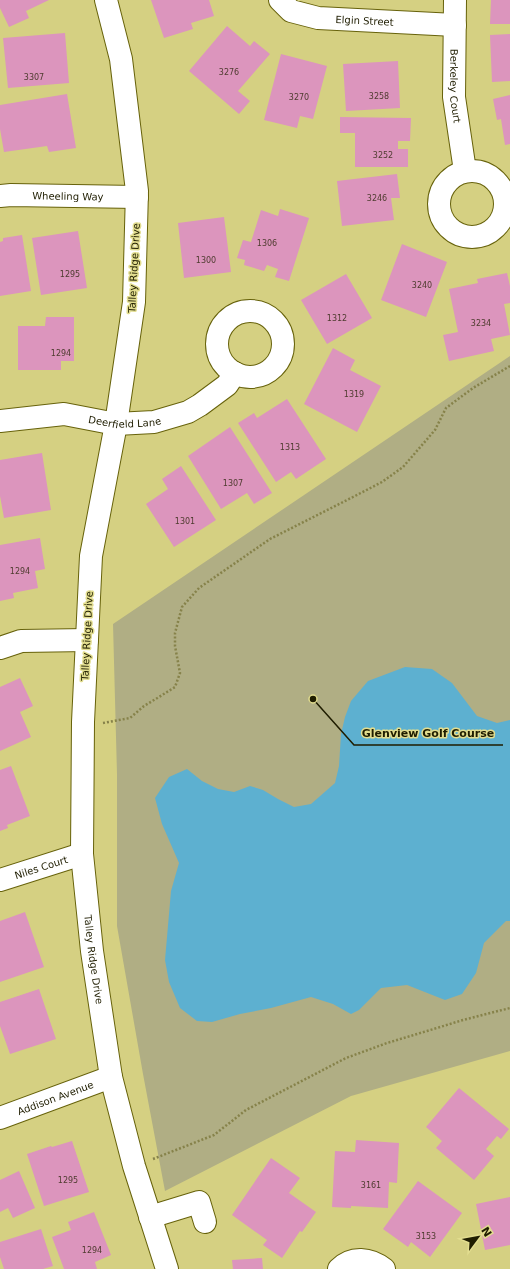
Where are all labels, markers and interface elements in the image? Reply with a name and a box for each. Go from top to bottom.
street label: Elgin Street [335,13,394,27]
street label: Berkeley Court [448,49,463,124]
house number: 3276 [219,68,239,77]
house number: 3307 [24,73,44,82]
house number: 3258 [369,92,389,101]
house number: 3270 [289,93,309,102]
house number: 3252 [373,151,393,160]
street label: Wheeling Way [32,190,104,202]
house number: 3246 [367,194,387,203]
street label: Talley Ridge Drive [126,223,142,314]
house number: 1306 [257,239,277,248]
house number: 1300 [196,256,216,265]
house number: 1295 [60,270,80,279]
house number: 3240 [412,281,432,290]
house number: 1312 [327,314,347,323]
house number: 3234 [471,319,491,328]
house number: 1294 [51,349,71,358]
house number: 1319 [344,390,364,399]
street label: Deerfield Lane [88,413,162,430]
house number: 1313 [280,443,300,452]
house number: 1307 [223,479,243,488]
house number: 1301 [175,517,195,526]
house number: 1294 [10,567,30,576]
street label: Talley Ridge Drive [79,591,95,682]
callout: Glenview Golf Course [354,722,503,745]
text: Glenview Golf Course [362,727,494,740]
street label: Niles Court [13,853,69,881]
street label: Talley Ridge Drive [83,913,105,1005]
street label: Addison Avenue [16,1078,95,1117]
house number: 1295 [58,1176,78,1185]
house number: 3161 [361,1181,381,1190]
north arrow [458,1217,498,1257]
text: N [478,1225,494,1239]
house number: 3153 [416,1232,436,1241]
house number: 1294 [82,1246,102,1255]

